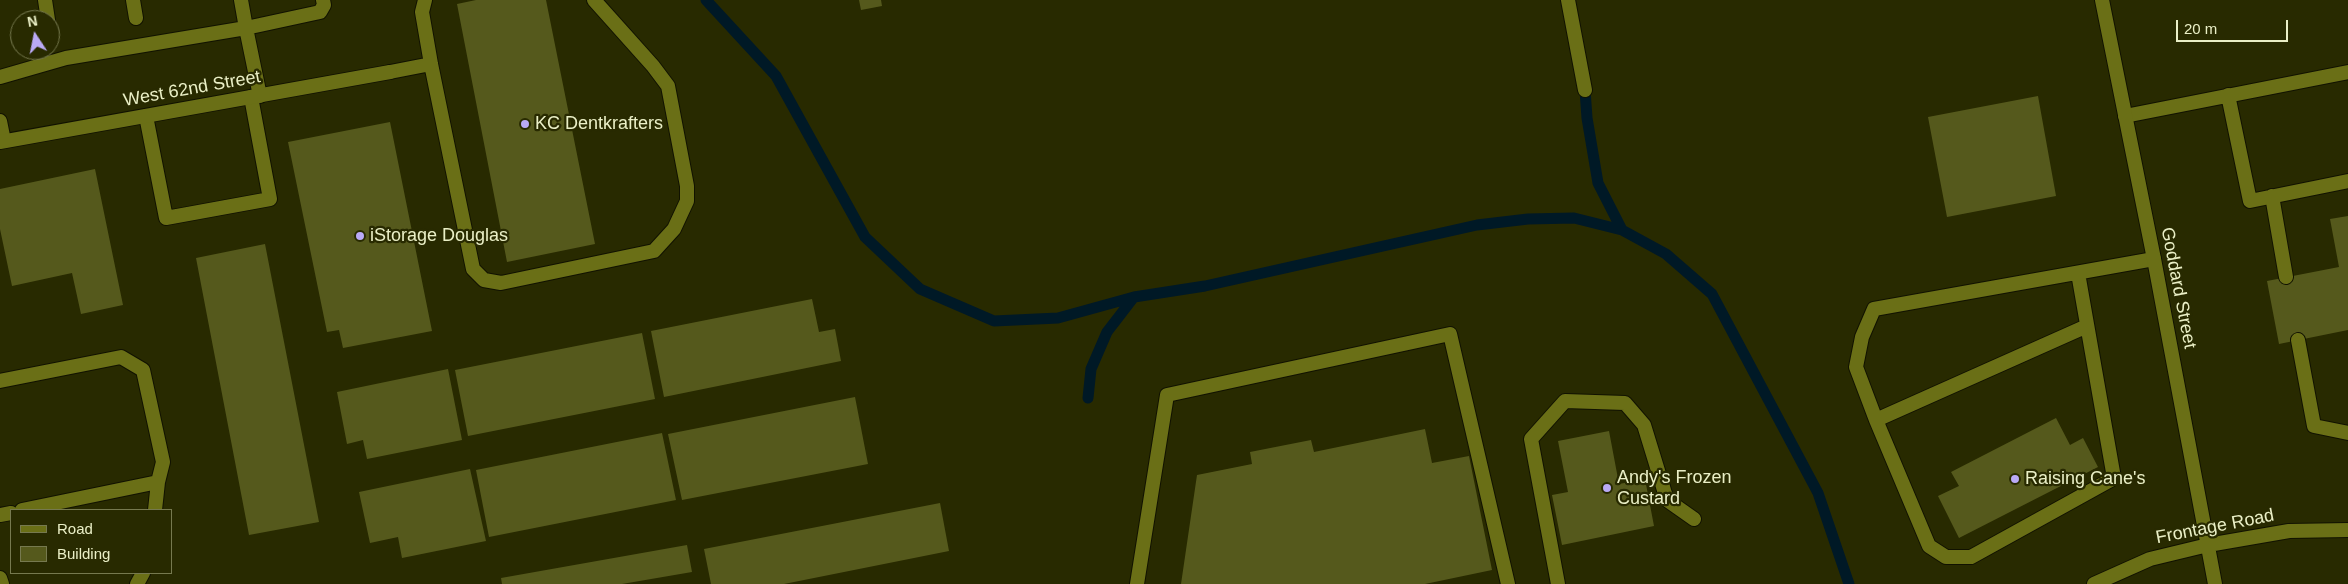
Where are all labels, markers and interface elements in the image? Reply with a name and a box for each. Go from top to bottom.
north arrow [10,10,60,60]
scale bar [2178,10,2290,42]
text: N [26,12,39,30]
text: 20 m [2184,20,2217,37]
street label: West 62nd Street [122,66,262,112]
place label: KC Dentkrafters [535,113,663,135]
marker: KC Dentkrafters [519,118,531,130]
place label: iStorage Douglas [370,225,508,247]
street label: Goddard Street [2156,226,2200,350]
marker: iStorage Douglas [354,230,366,242]
place label: Andy's Frozen Custard [1617,467,1731,509]
place label: Raising Cane's [2025,468,2145,490]
marker: Raising Cane's [2009,473,2021,485]
marker: Andy's Frozen Custard [1601,482,1613,494]
street label: Frontage Road [2154,505,2276,549]
legend [10,509,172,574]
text: Road [57,520,93,537]
text: Building [57,545,110,562]

